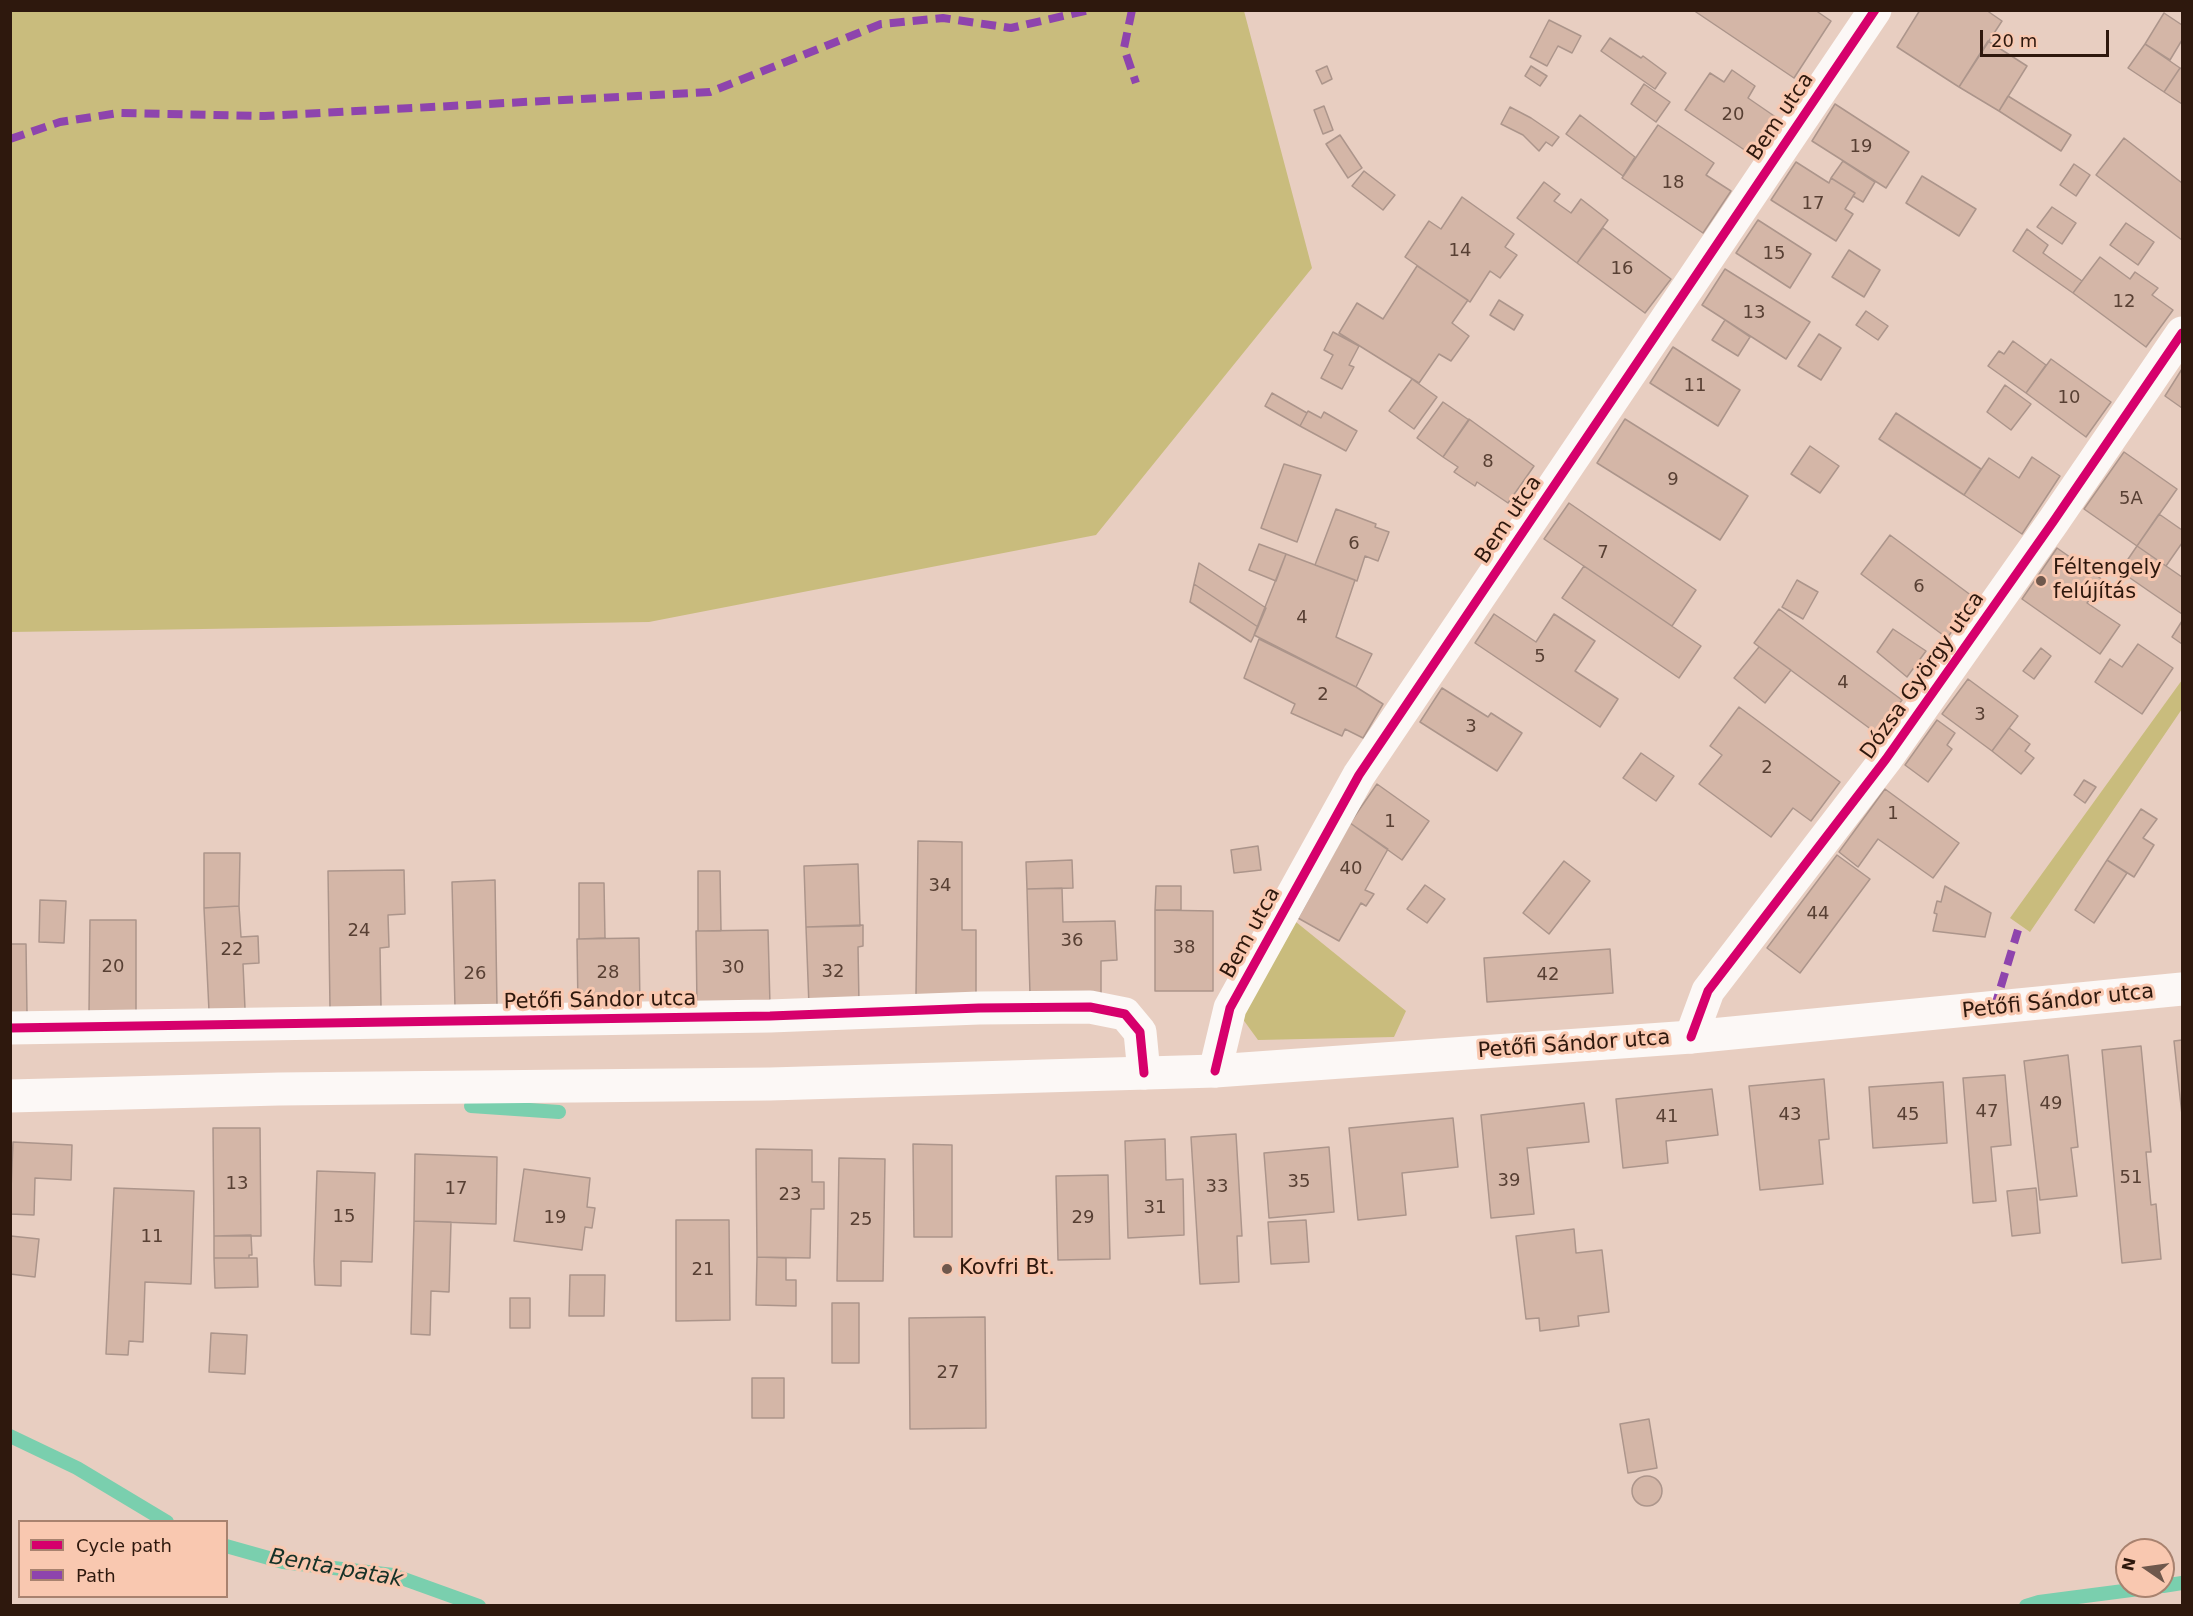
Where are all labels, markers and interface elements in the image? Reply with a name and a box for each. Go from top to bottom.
scale bar [1983,18,2112,56]
text: 20 m [1991,30,2037,51]
street label: Bem utca [1742,68,1820,166]
house number: 20 [1722,104,1744,126]
house number: 19 [1850,136,1872,158]
house number: 18 [1662,172,1684,194]
house number: 17 [1802,193,1824,215]
house number: 14 [1449,240,1471,262]
house number: 15 [1763,243,1785,265]
house number: 16 [1611,258,1633,280]
house number: 12 [2113,291,2135,313]
house number: 13 [1743,302,1765,324]
house number: 11 [1684,375,1706,397]
house number: 10 [2058,387,2080,409]
house number: 8 [1482,451,1494,473]
house number: 9 [1667,469,1679,491]
street label: Bem utca [1470,471,1548,569]
house number: 5A [2119,488,2143,510]
house number: 6 [1348,533,1360,555]
house number: 7 [1597,542,1609,564]
place label: Féltengely felújítás [2053,556,2162,606]
marker: Féltengely felújítás [2034,574,2048,588]
house number: 6 [1913,576,1925,598]
street label: Dózsa György utca [1856,587,1990,765]
house number: 4 [1296,607,1308,629]
house number: 5 [1534,646,1546,668]
house number: 4 [1837,672,1849,694]
house number: 2 [1317,684,1329,706]
house number: 3 [1974,704,1986,726]
house number: 3 [1465,716,1477,738]
house number: 2 [1761,757,1773,779]
house number: 1 [1887,803,1899,825]
house number: 1 [1384,811,1396,833]
house number: 40 [1340,858,1362,880]
house number: 34 [929,875,951,897]
street label: Bem utca [1216,883,1286,983]
house number: 44 [1807,903,1829,925]
house number: 24 [348,920,370,942]
house number: 36 [1061,930,1083,952]
house number: 38 [1173,937,1195,959]
house number: 22 [221,939,243,961]
house number: 20 [102,956,124,978]
house number: 30 [722,957,744,979]
house number: 32 [822,961,844,983]
house number: 28 [597,962,619,984]
house number: 26 [464,963,486,985]
house number: 42 [1537,964,1559,986]
street label: Petőfi Sándor utca [1961,979,2155,1025]
street label: Petőfi Sándor utca [503,987,697,1015]
street label: Petőfi Sándor utca [1477,1026,1671,1064]
house number: 49 [2040,1093,2062,1115]
house number: 47 [1976,1101,1998,1123]
house number: 43 [1779,1104,1801,1126]
house number: 45 [1897,1104,1919,1126]
house number: 41 [1656,1106,1678,1128]
house number: 51 [2120,1167,2142,1189]
house number: 39 [1498,1170,1520,1192]
house number: 35 [1288,1171,1310,1193]
house number: 13 [226,1173,248,1195]
house number: 33 [1206,1176,1228,1198]
house number: 17 [445,1178,467,1200]
house number: 23 [779,1184,801,1206]
house number: 31 [1144,1197,1166,1219]
house number: 15 [333,1206,355,1228]
house number: 19 [544,1207,566,1229]
house number: 29 [1072,1207,1094,1229]
house number: 25 [850,1209,872,1231]
house number: 11 [141,1226,163,1248]
place label: Kovfri Bt. [959,1256,1055,1282]
house number: 21 [692,1259,714,1281]
marker: Kovfri Bt. [940,1262,954,1276]
house number: 27 [937,1362,959,1384]
legend [18,1520,228,1598]
text: Cycle path [76,1535,172,1556]
north arrow [2115,1538,2175,1598]
water label: Benta-patak [267,1544,405,1594]
text: N [2118,1556,2140,1573]
text: Path [76,1565,116,1586]

